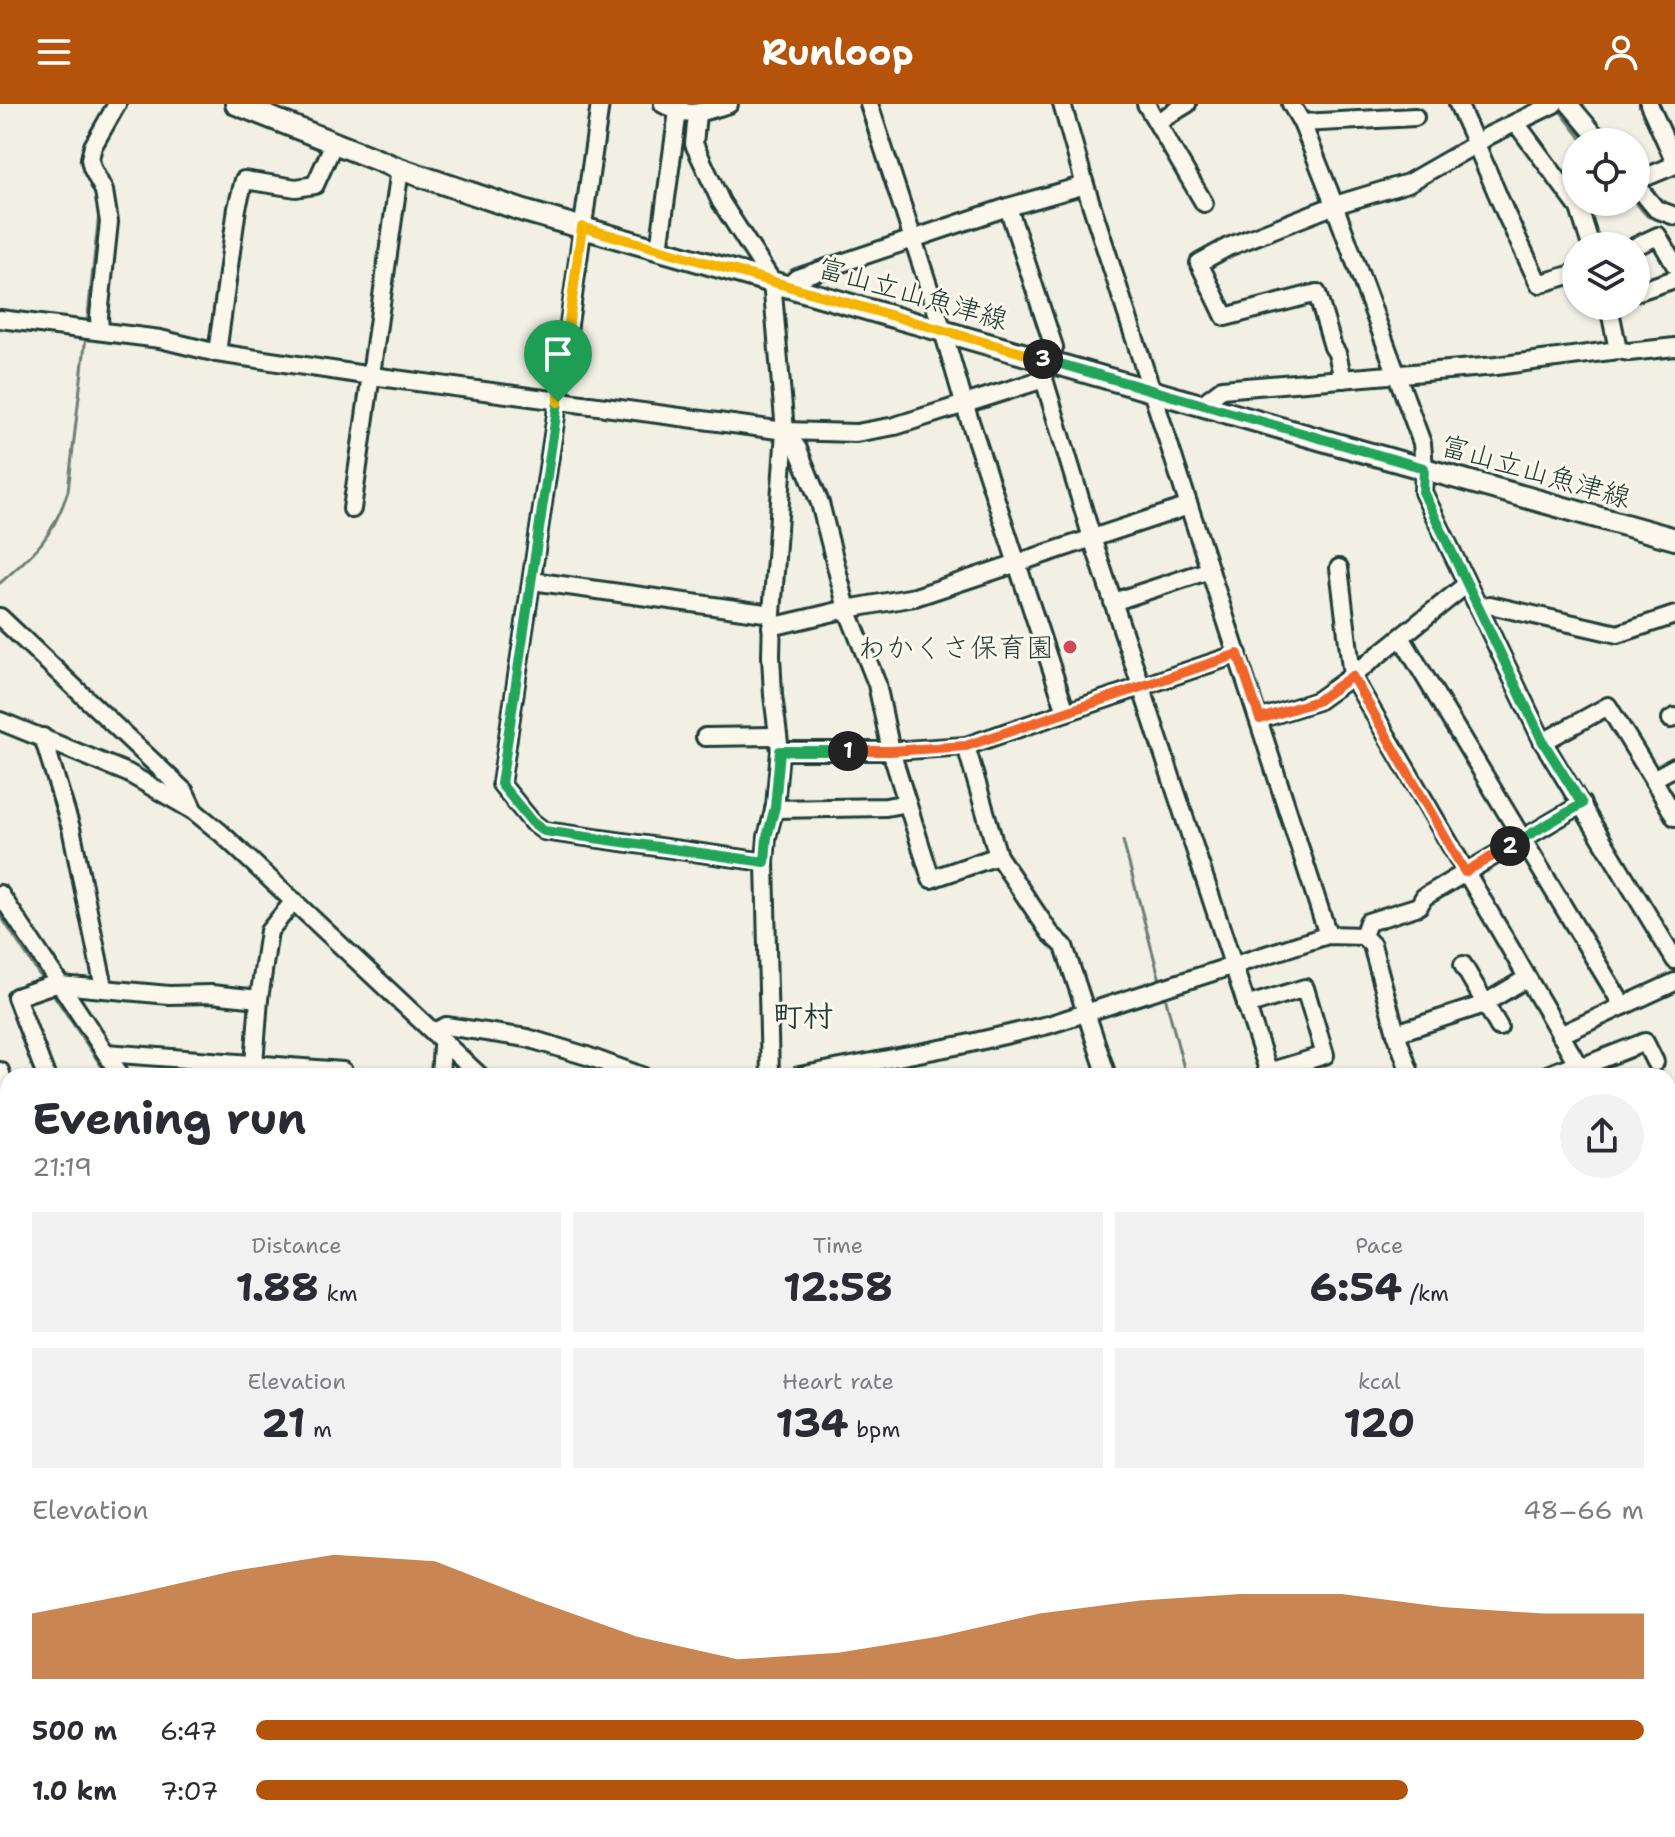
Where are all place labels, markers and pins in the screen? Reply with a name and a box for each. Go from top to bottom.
pin [524,320,592,402]
pin: 3 [1023,339,1063,379]
place label: わかくさ保育園 [858,628,1054,666]
marker: わかくさ保育園 [1061,638,1079,656]
pin: 1 [828,731,868,771]
pin: 2 [1490,826,1530,866]

